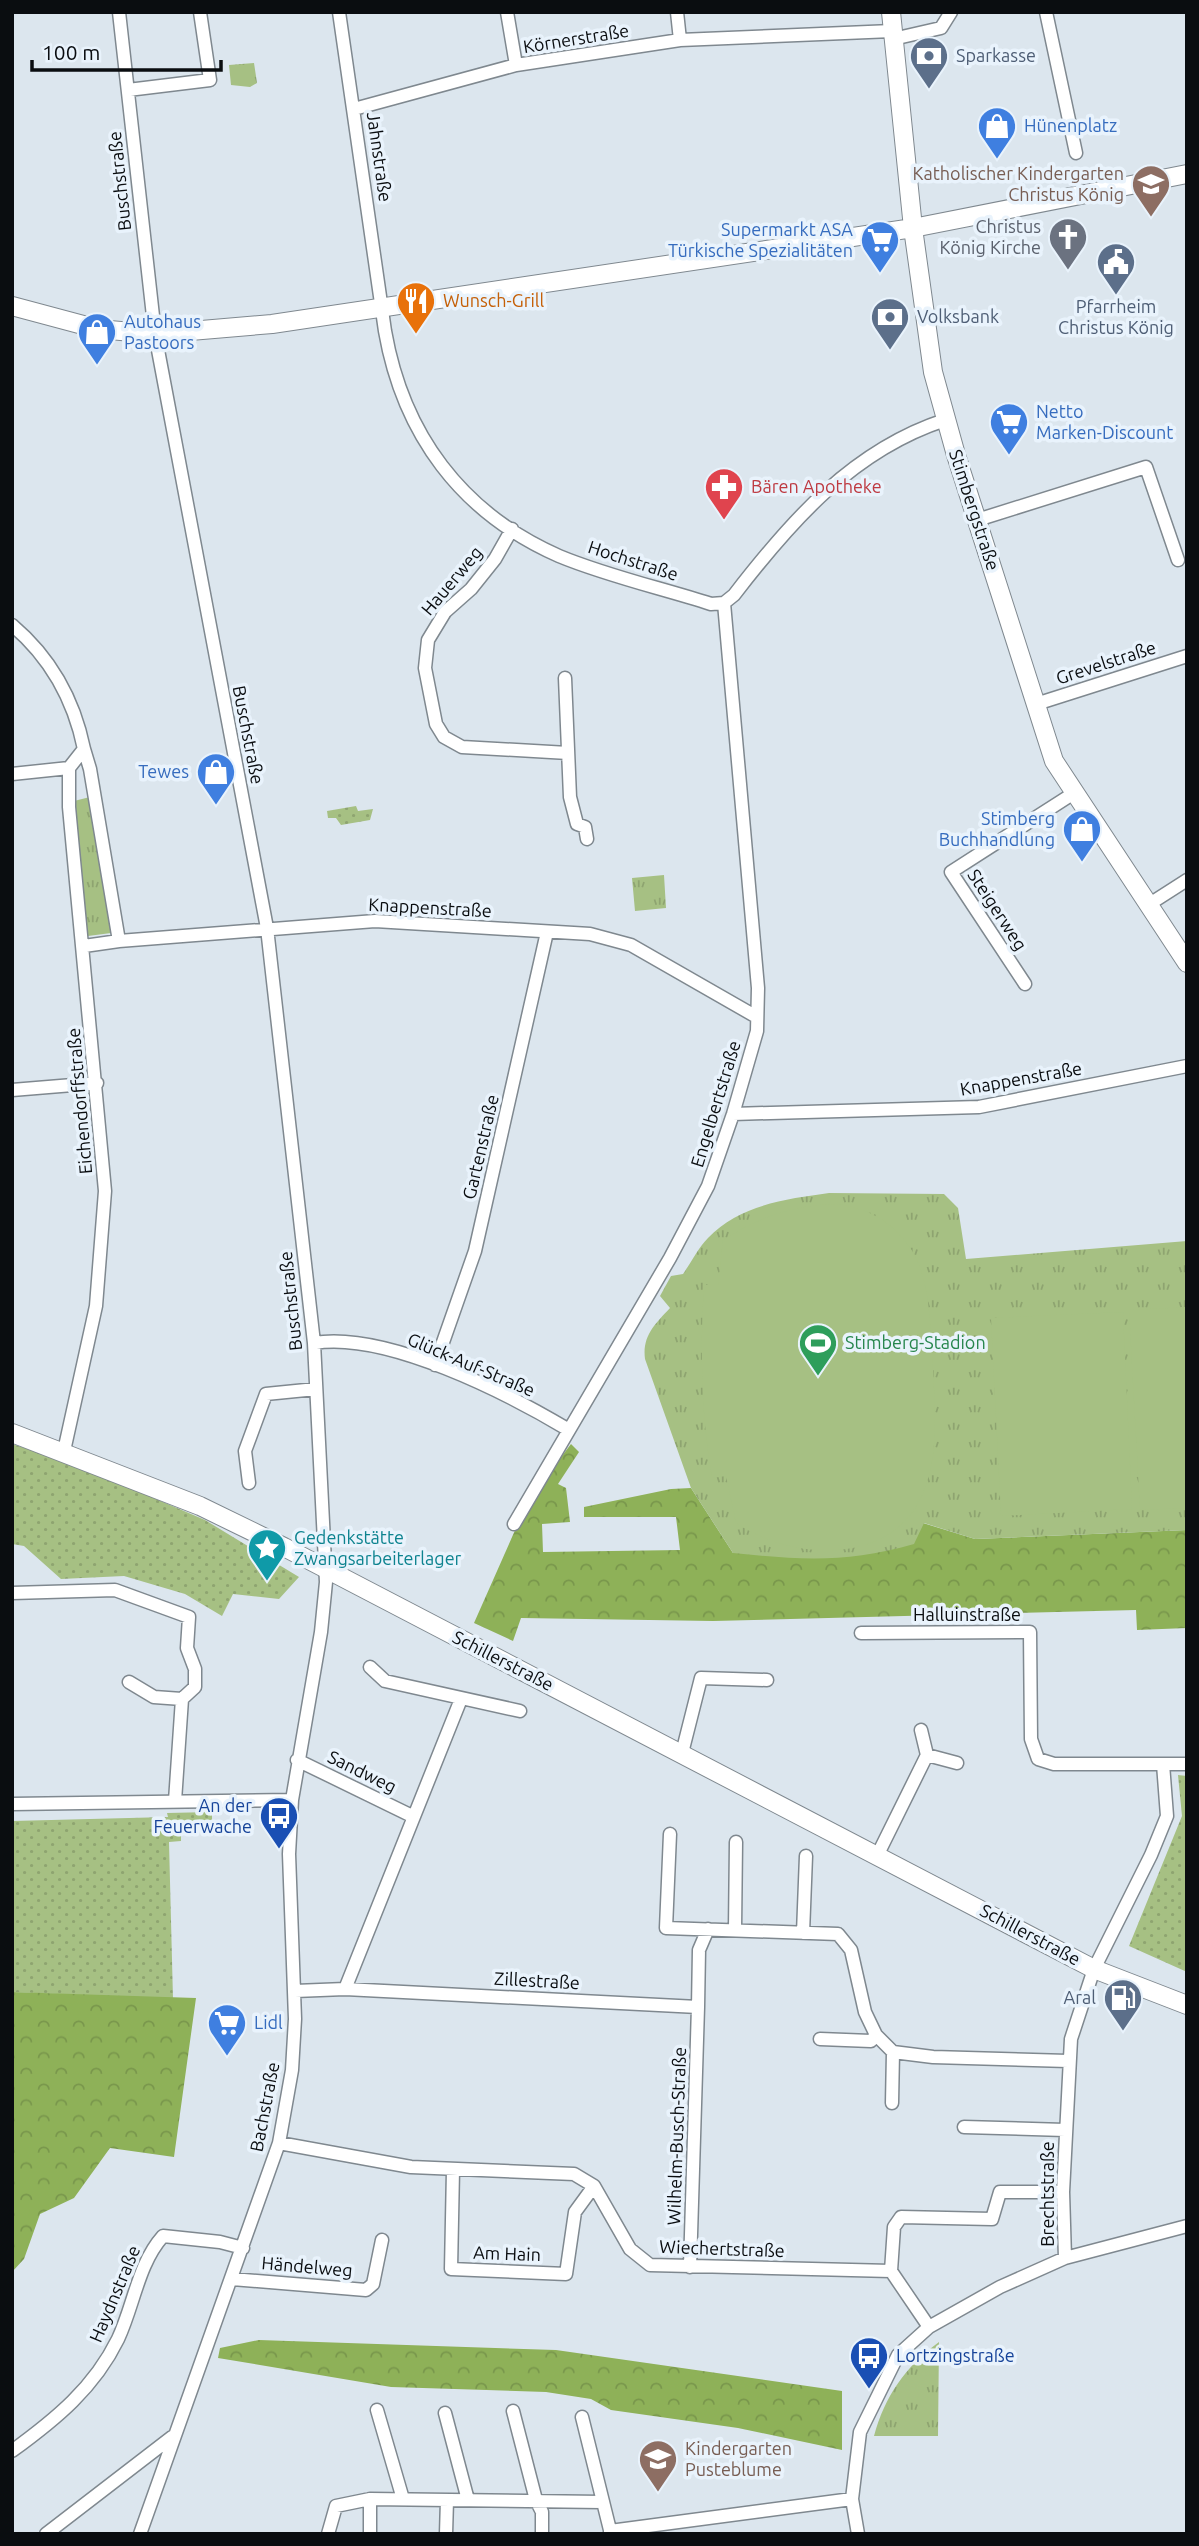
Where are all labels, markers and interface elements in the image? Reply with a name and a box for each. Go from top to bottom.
street label: Körnerstraße [522,20,630,56]
scale bar [32,28,220,72]
bank icon: Sparkasse [908,35,950,90]
text: 100 m [42,40,100,64]
place label: Sparkasse [956,45,1036,65]
shop icon: Hünenplatz [976,105,1018,160]
street label: Jahnstraße [364,111,396,203]
place label: Hünenplatz [1024,115,1117,135]
street label: Buschstraße [104,130,134,232]
place label: Katholischer Kindergarten Christus König [913,163,1124,204]
school or university icon: Katholischer Kindergarten Christus König [1130,163,1172,218]
place label: Christus König Kirche [940,216,1041,257]
church icon: Christus König Kirche [1047,216,1089,271]
place label: Supermarkt ASA Türkische Spezialitäten [668,219,853,260]
supermarket icon: Supermarkt ASA Türkische Spezialitäten [859,219,901,274]
public building icon: Pfarrheim Christus König [1095,241,1137,296]
restaurant icon: Wunsch-Grill [395,280,437,335]
place label: Wunsch-Grill [443,290,545,310]
bank icon: Volksbank [869,296,911,351]
place label: Pfarrheim Christus König [1058,296,1174,337]
place label: Volksbank [917,306,999,326]
shop icon: Autohaus Pastoors [76,311,118,366]
place label: Autohaus Pastoors [124,311,201,352]
supermarket icon: Netto Marken-Discount [988,401,1030,456]
place label: Netto Marken-Discount [1036,401,1173,442]
street label: Stimbergstraße [946,447,1004,573]
pharmacy icon: Bären Apotheke [703,466,745,521]
place label: Bären Apotheke [751,476,882,496]
street label: Hochstraße [586,536,681,584]
street label: Hauerweg [417,542,486,619]
street label: Grevelstraße [1053,636,1158,688]
street label: Buschstraße [230,684,268,786]
shop icon: Tewes [195,751,237,806]
place label: Tewes [138,761,189,781]
place label: Stimberg Buchhandlung [939,808,1055,849]
shop icon: Stimberg Buchhandlung [1061,808,1103,863]
street label: Steigerweg [964,865,1031,954]
street label: Knappenstraße [368,894,492,920]
street label: Eichendorffstraße [63,1027,95,1175]
street label: Engelbertstraße [686,1038,744,1170]
street label: Knappenstraße [958,1057,1083,1099]
street label: Gartenstraße [458,1092,502,1201]
street label: Buschstraße [275,1250,305,1352]
sports icon: Stimberg-Stadion [797,1322,839,1377]
street label: Glück-Auf-Straße [405,1328,538,1400]
place label: Stimberg-Stadion [845,1332,986,1352]
place icon: Gedenkstätte Zwangsarbeiterlager [246,1527,288,1582]
place label: Gedenkstätte Zwangsarbeiterlager [294,1527,462,1568]
street label: Halluinstraße [913,1604,1021,1624]
street label: Schillerstraße [450,1626,557,1694]
street label: Sandweg [325,1746,400,1796]
place label: An der Feuerwache [153,1795,252,1836]
bus stop icon: An der Feuerwache [258,1795,300,1850]
street label: Schillerstraße [977,1899,1084,1969]
street label: Zillestraße [494,1968,580,1992]
fuel station icon: Aral [1102,1977,1144,2032]
place label: Aral [1064,1987,1096,2007]
supermarket icon: Lidl [206,2002,248,2057]
place label: Lidl [254,2012,283,2032]
street label: Wilhelm-Busch-Straße [663,2046,689,2226]
street label: Bachstraße [246,2060,283,2153]
street label: Brechtstraße [1037,2141,1057,2247]
street label: Wiechertstraße [659,2236,785,2260]
street label: Haydnstraße [85,2242,143,2345]
street label: Am Hain [473,2242,541,2264]
street label: Händelweg [261,2252,354,2280]
bus stop icon: Lortzingstraße [848,2335,890,2390]
place label: Lortzingstraße [896,2345,1015,2365]
school or university icon: Kindergarten Pusteblume [637,2438,679,2493]
place label: Kindergarten Pusteblume [685,2438,792,2479]

